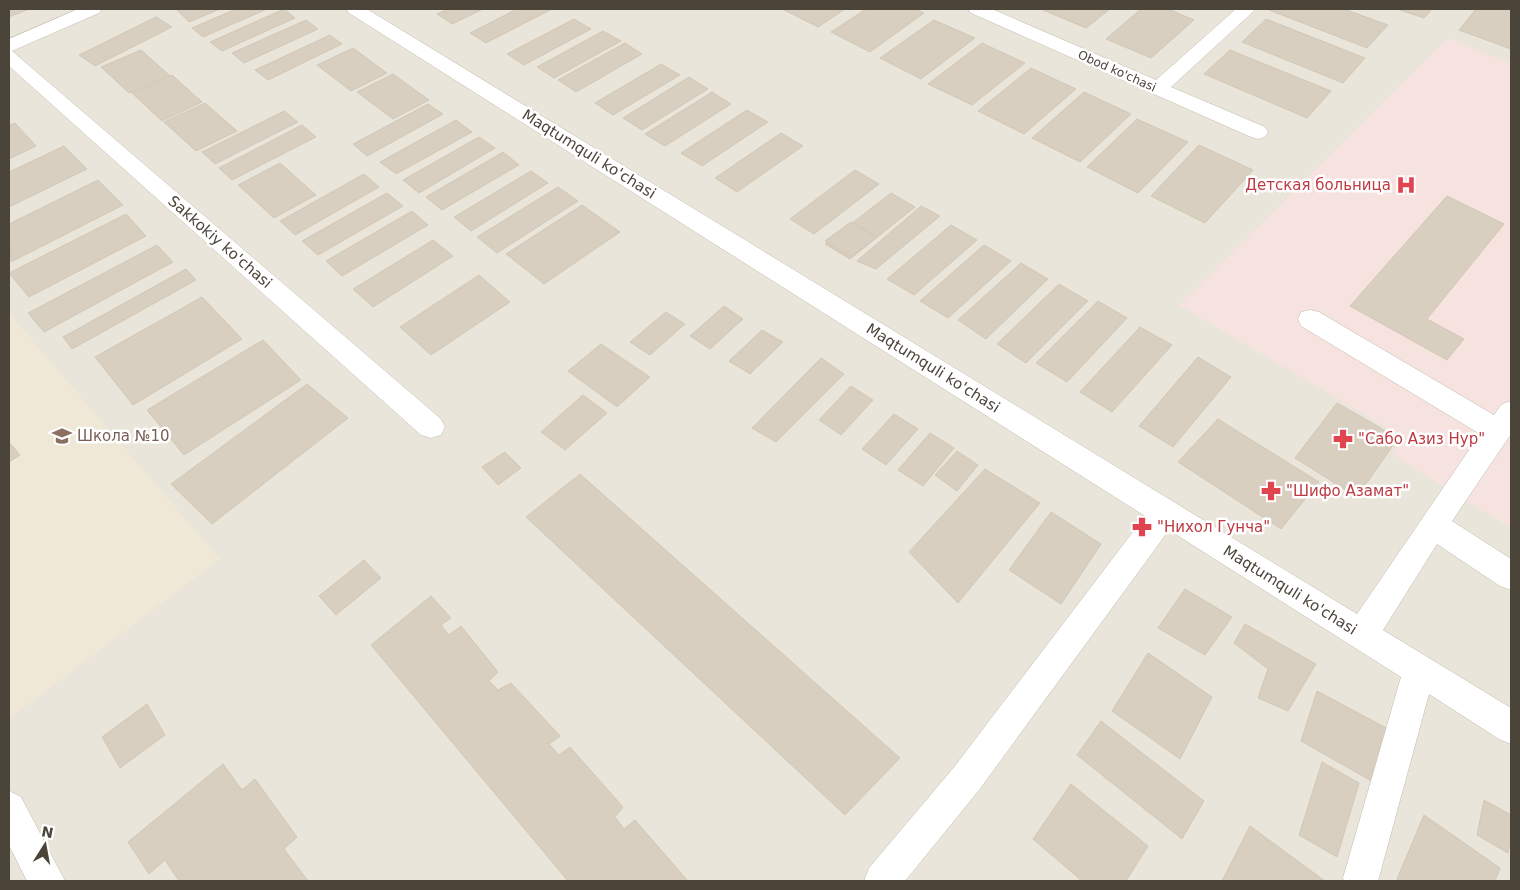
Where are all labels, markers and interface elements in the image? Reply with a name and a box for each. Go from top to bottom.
street label: Obod ko'chasi [1076,47,1158,95]
street label: Maqtumquli ko'chasi [519,106,659,202]
hospital icon: Детская больница [1395,174,1417,196]
place label: Детская больница [1245,176,1391,194]
street label: Sakkokiy ko'chasi [164,192,276,292]
street label: Maqtumquli ko'chasi [863,320,1003,416]
school or university icon: Школа №10 [51,425,73,447]
place label: Школа №10 [77,427,170,445]
pharmacy icon: "Сабо Азиз Нур" [1332,428,1354,450]
place label: "Сабо Азиз Нур" [1358,430,1485,448]
pharmacy icon: "Шифо Азамат" [1260,480,1282,502]
place label: "Шифо Азамат" [1286,482,1409,500]
pharmacy icon: "Нихол Гунча" [1131,516,1153,538]
place label: "Нихол Гунча" [1157,518,1270,536]
street label: Maqtumquli ko'chasi [1220,542,1360,638]
north arrow [20,820,70,870]
text: N [40,823,55,841]

